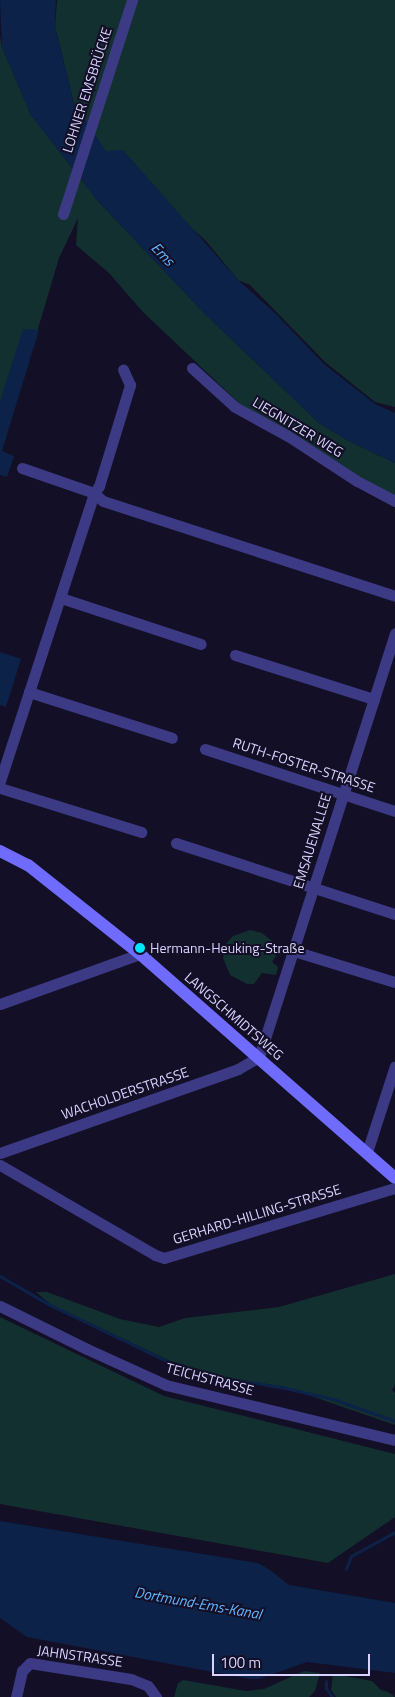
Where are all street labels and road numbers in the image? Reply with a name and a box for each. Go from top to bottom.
street label: LOHNER EMSBRÜCKE [59,25,115,155]
street label: LIEGNITZER WEG [250,393,346,461]
street label: RUTH-FOSTER-STRASSE [231,734,377,796]
street label: EMSAUENALLEE [290,791,334,891]
street label: LANGSCHMIDTSWEG [181,969,287,1063]
street label: WACHOLDERSTRASSE [59,1063,191,1123]
street label: GERHARD-HILLING-STRASSE [171,1180,343,1248]
street label: TEICHSTRASSE [164,1359,256,1399]
street label: JAHNSTRASSE [36,1642,124,1670]

